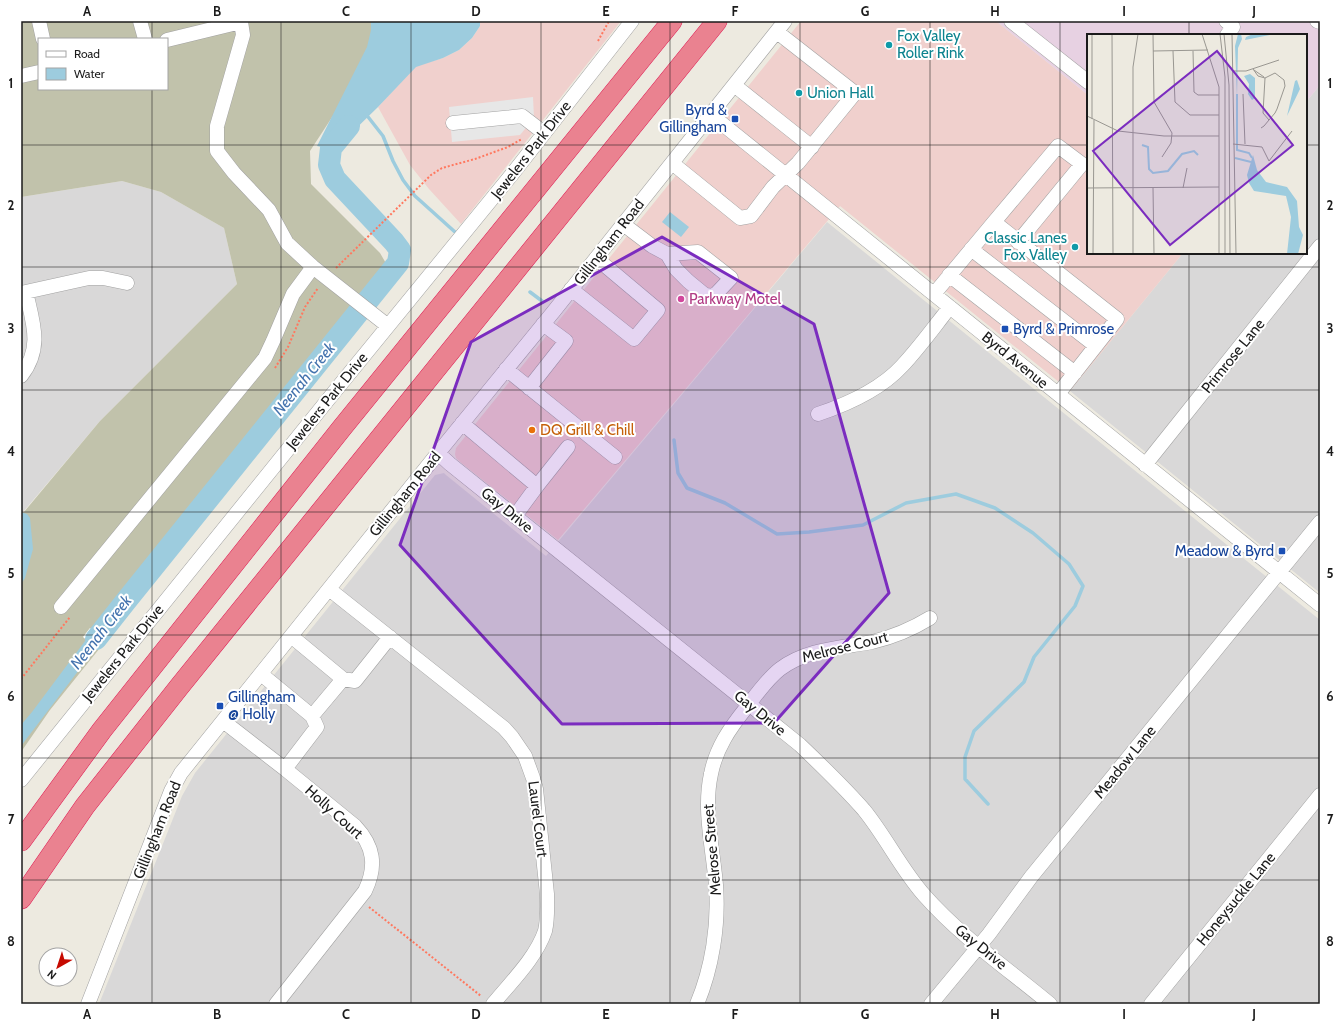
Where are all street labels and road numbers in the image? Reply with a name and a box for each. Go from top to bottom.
street label: Jewelers Park Drive [487,97,575,203]
street label: Gillingham Road [570,196,648,288]
street label: Primrose Lane [1198,315,1269,397]
street label: Byrd Avenue [978,328,1052,392]
street label: Jewelers Park Drive [282,349,372,454]
street label: Gillingham Road [365,448,445,540]
street label: Gay Drive [477,484,537,537]
street label: Jewelers Park Drive [78,601,168,706]
street label: Melrose Court [800,628,890,666]
street label: Gay Drive [730,687,790,740]
street label: Meadow Lane [1090,722,1160,802]
street label: Gillingham Road [129,779,185,881]
street label: Laurel Court [524,780,552,858]
street label: Holly Court [301,781,367,843]
street label: Melrose Street [699,803,725,897]
street label: Honeysuckle Lane [1193,848,1279,949]
street label: Gay Drive [951,921,1011,974]

